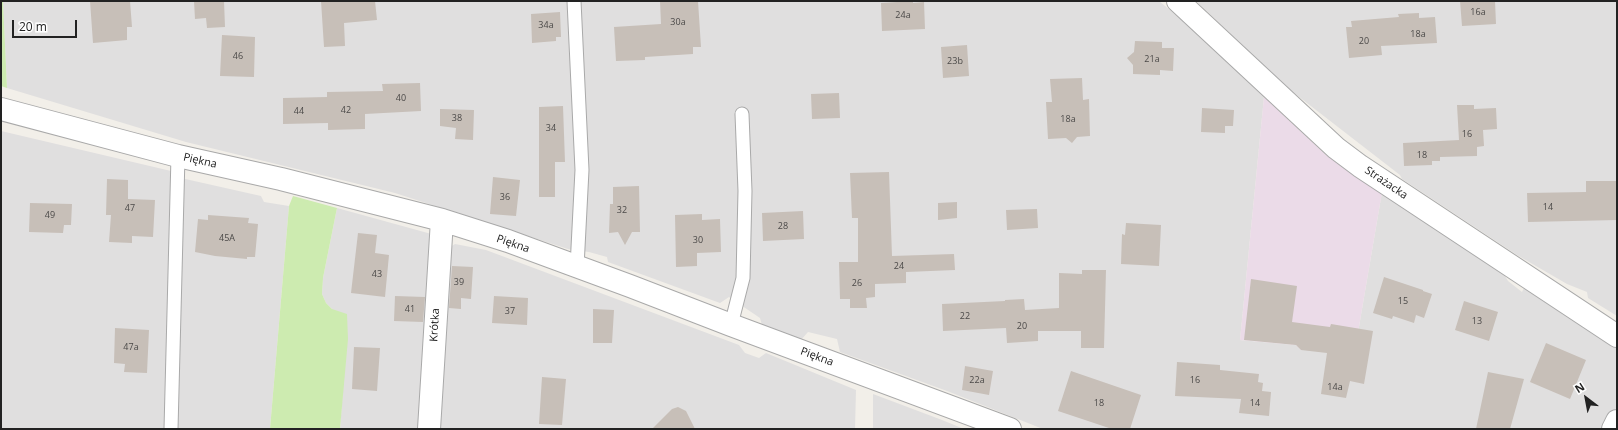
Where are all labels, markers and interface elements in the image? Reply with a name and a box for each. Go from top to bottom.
house number: 16a [1470,7,1486,17]
house number: 24a [895,10,911,20]
scale bar [14,12,79,38]
house number: 30a [670,17,686,27]
text: 20 m [19,18,47,35]
house number: 34a [538,20,554,30]
house number: 18a [1410,29,1426,39]
house number: 20 [1359,36,1369,46]
house number: 46 [233,51,243,61]
house number: 21a [1144,54,1160,64]
house number: 23b [947,56,963,66]
house number: 40 [396,93,406,103]
house number: 42 [341,105,351,115]
house number: 44 [294,106,304,116]
house number: 38 [452,113,462,123]
house number: 18a [1060,114,1076,124]
house number: 34 [546,123,556,133]
house number: 16 [1462,129,1472,139]
house number: 18 [1417,150,1427,160]
street label: Piękna [182,151,218,171]
street label: Strażacka [1362,164,1410,202]
house number: 36 [500,192,510,202]
house number: 14 [1543,202,1553,212]
house number: 47 [125,203,135,213]
house number: 32 [617,205,627,215]
house number: 49 [45,210,55,220]
house number: 28 [778,221,788,231]
street label: Piękna [495,232,531,256]
house number: 45A [219,233,235,243]
house number: 30 [693,235,703,245]
house number: 24 [894,261,904,271]
house number: 43 [372,269,382,279]
house number: 39 [454,277,464,287]
house number: 26 [852,278,862,288]
house number: 15 [1398,296,1408,306]
house number: 41 [405,304,415,314]
house number: 37 [505,306,515,316]
street label: Krótka [428,308,442,342]
house number: 22 [960,311,970,321]
house number: 13 [1472,316,1482,326]
house number: 20 [1017,321,1027,331]
house number: 47a [123,342,139,352]
street label: Piękna [799,345,835,369]
house number: 22a [969,375,985,385]
house number: 16 [1190,375,1200,385]
north arrow [1566,378,1606,418]
text: N [1572,379,1587,396]
house number: 14a [1327,382,1343,392]
house number: 18 [1094,398,1104,408]
house number: 14 [1250,398,1260,408]

